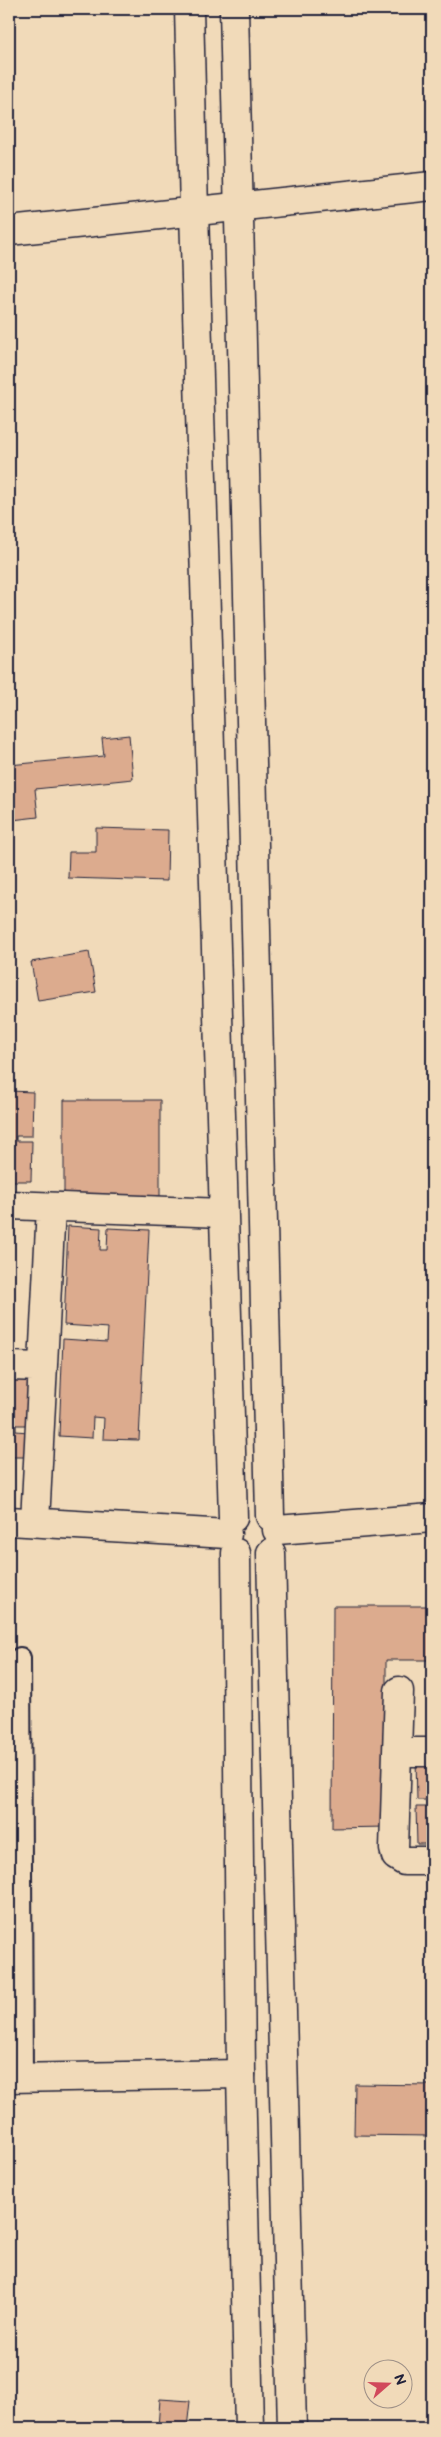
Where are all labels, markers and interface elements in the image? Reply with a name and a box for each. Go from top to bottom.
north arrow [364,2360,414,2410]
text: N [390,2372,410,2388]

